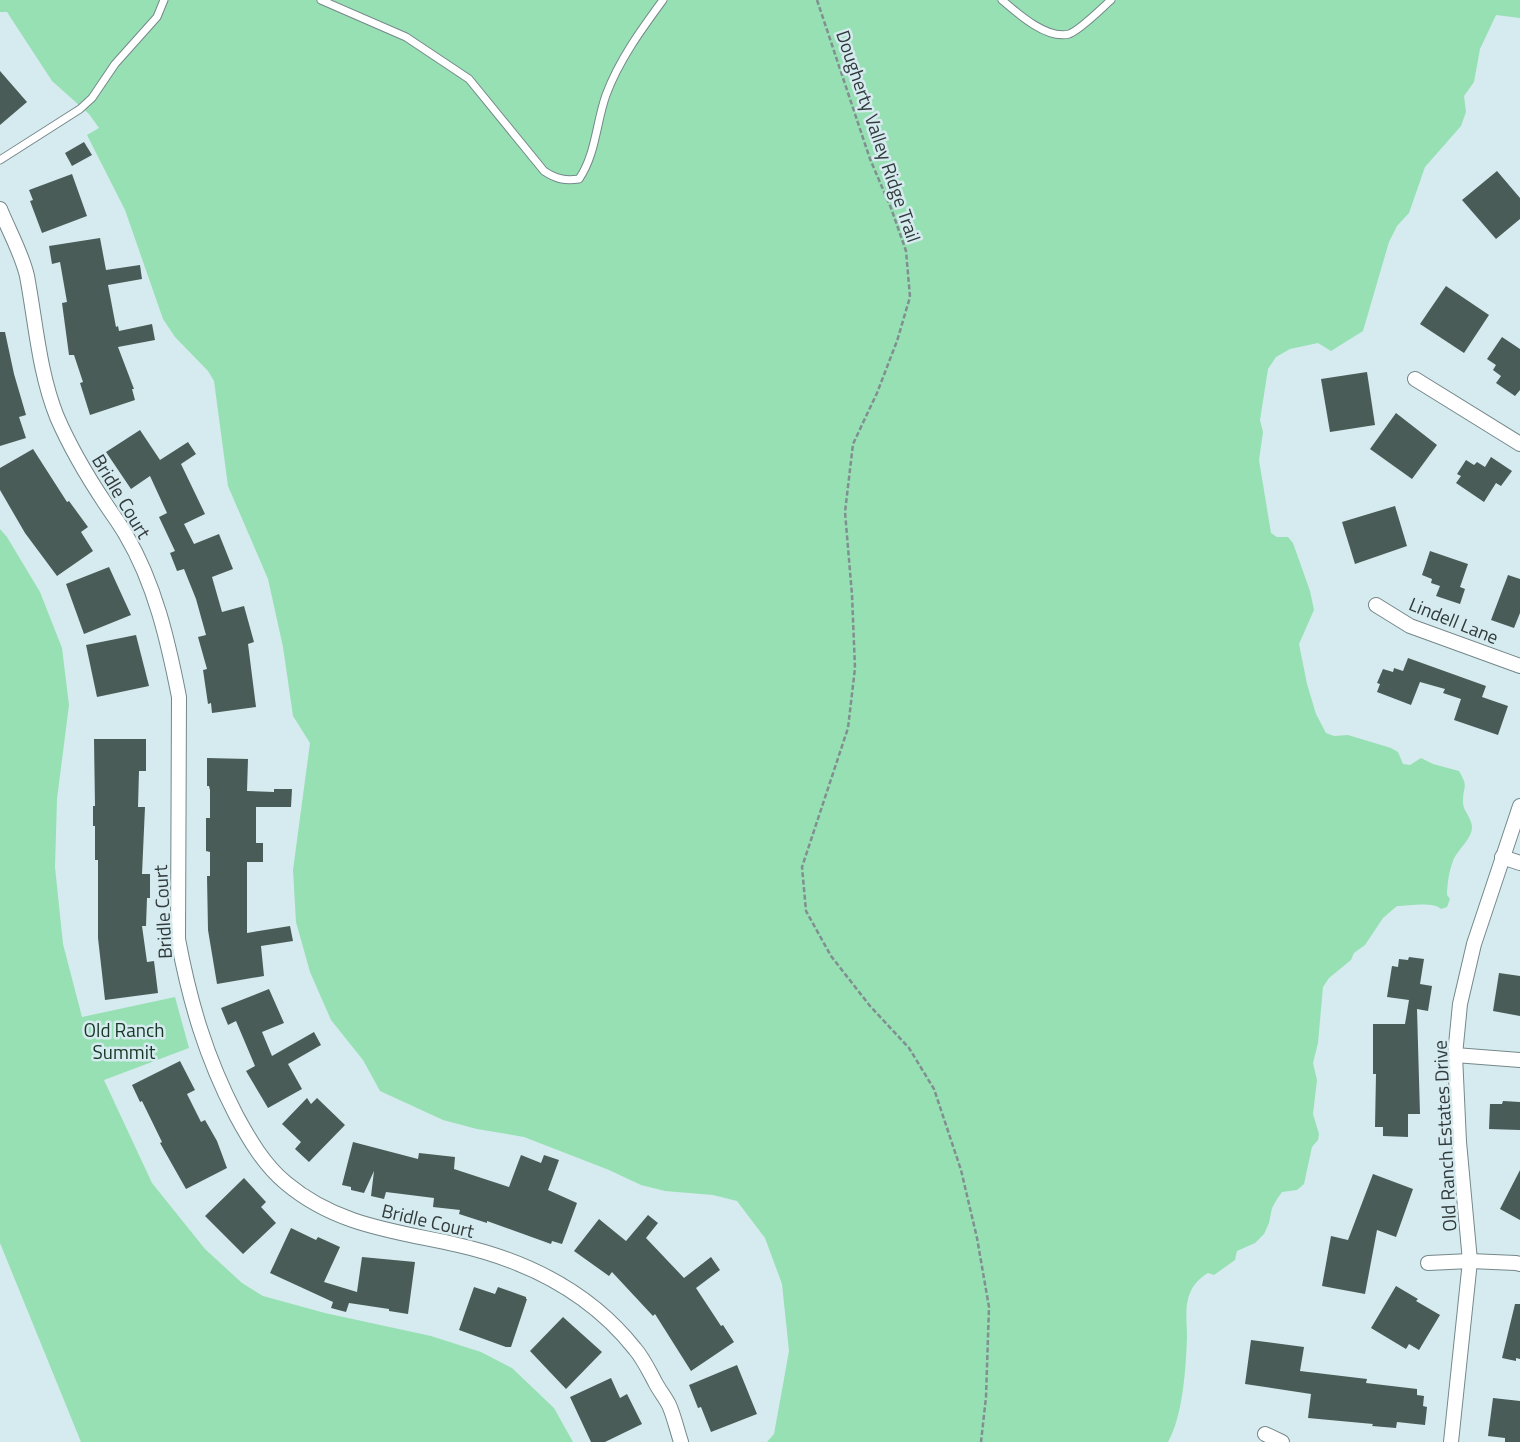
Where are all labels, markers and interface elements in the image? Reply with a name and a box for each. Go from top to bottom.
street label: Dougherty Valley Ridge Trail [829,26,929,246]
street label: Bridle Court [85,448,159,544]
street label: Lindell Lane [1405,589,1503,651]
street label: Bridle Court [145,864,179,960]
park label: Old Ranch Summit [83,1015,165,1066]
street label: Old Ranch Estates Drive [1425,1040,1463,1232]
street label: Bridle Court [379,1195,477,1245]

